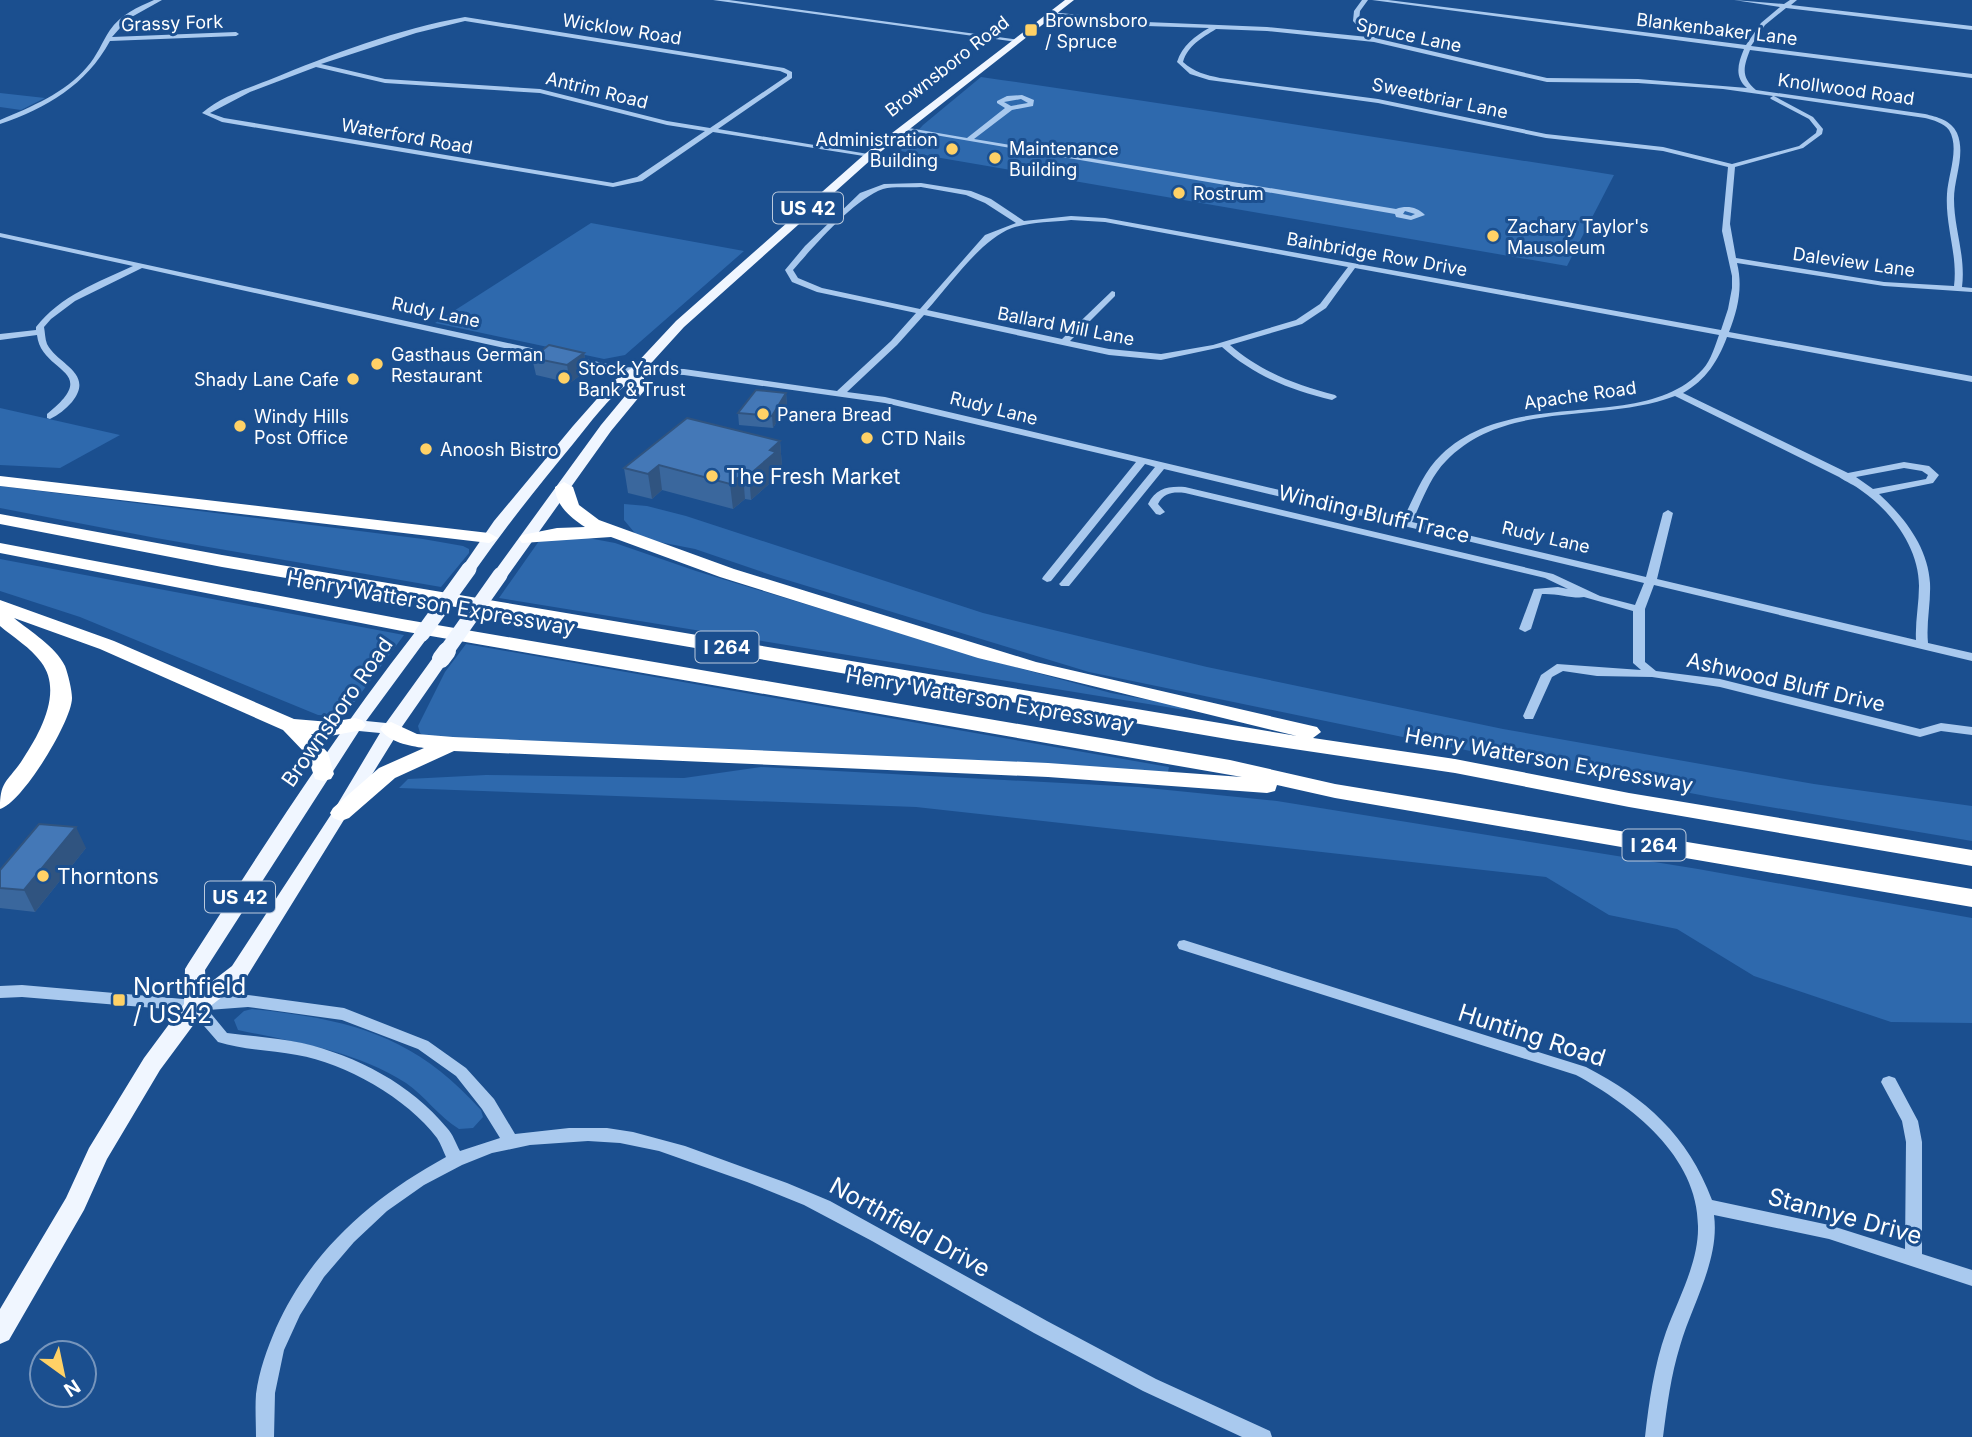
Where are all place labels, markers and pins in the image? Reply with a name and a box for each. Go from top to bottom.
place label: Brownsboro / Spruce [1045,10,1148,52]
marker: Brownsboro / Spruce [1023,22,1039,38]
place label: Administration Building [815,129,938,171]
place label: Maintenance Building [1009,138,1119,180]
marker: Administration Building [944,141,960,157]
marker: Maintenance Building [987,150,1003,166]
place label: Rostrum [1193,183,1264,204]
marker: Rostrum [1171,185,1187,201]
place label: Zachary Taylor's Mausoleum [1507,216,1649,258]
marker: Zachary Taylor's Mausoleum [1485,228,1501,244]
place label: Gasthaus German Restaurant [391,344,543,386]
marker: Gasthaus German Restaurant [369,356,385,372]
place label: Stock Yards Bank & Trust [578,358,686,400]
place label: Shady Lane Cafe [194,369,339,390]
marker: Stock Yards Bank & Trust [556,370,572,386]
marker: Shady Lane Cafe [345,371,361,387]
place label: Panera Bread [777,404,892,425]
place label: Windy Hills Post Office [254,406,349,448]
marker: Panera Bread [755,406,771,422]
marker: Windy Hills Post Office [232,418,248,434]
place label: CTD Nails [881,428,966,449]
marker: CTD Nails [859,430,875,446]
place label: Anoosh Bistro [440,439,559,460]
marker: Anoosh Bistro [418,441,434,457]
place label: The Fresh Market [726,464,900,489]
marker: The Fresh Market [704,468,720,484]
place label: Thorntons [57,864,159,889]
marker: Thorntons [35,868,51,884]
place label: Northfield / US42 [133,972,246,1029]
marker: Northfield / US42 [111,992,127,1008]

